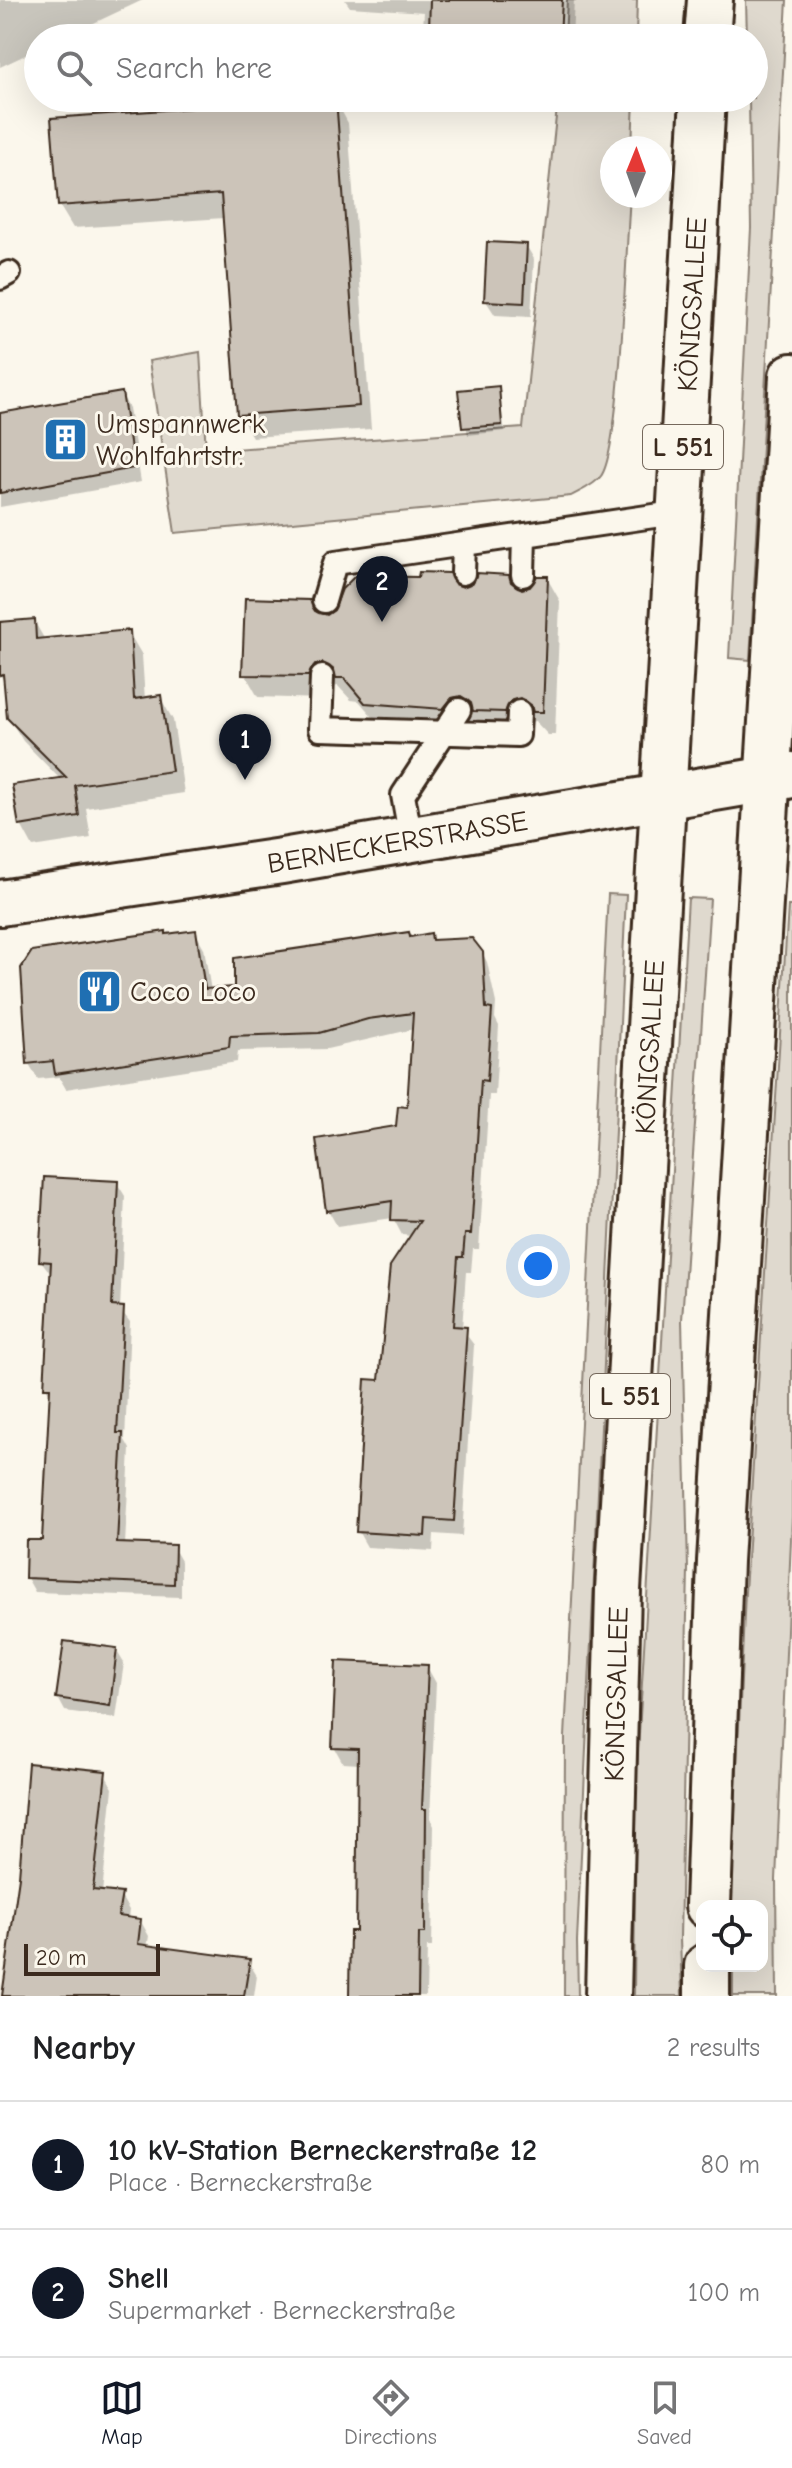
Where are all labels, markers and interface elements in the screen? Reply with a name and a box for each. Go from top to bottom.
search box [24,24,768,112]
icon: search [52,46,96,90]
text: Search here [116,51,272,86]
north arrow [600,136,672,208]
street label: KÖNIGSALLEE [671,216,713,392]
place label: Umspannwerk Wohlfahrtstr. [96,408,266,472]
building icon: Umspannwerk Wohlfahrtstr. [41,415,89,463]
road number: L 551 [643,425,723,469]
pin: 2 [356,556,408,622]
pin: 1 [219,714,271,780]
street label: BERNECKERSTRASSE [265,805,530,880]
street label: KÖNIGSALLEE [629,959,671,1135]
restaurant icon: Coco Loco [75,967,123,1015]
place label: Coco Loco [130,976,256,1008]
your location [518,1246,558,1286]
road number: L 551 [590,1374,670,1418]
street label: KÖNIGSALLEE [598,1606,635,1782]
map controls [696,1900,768,1972]
button: locate [696,1900,768,1972]
scale bar [24,1940,160,1976]
text: 20 m [36,1945,86,1971]
text: Nearby [32,2028,135,2068]
text: 2 results [667,2033,760,2063]
text: 10 kV-Station Berneckerstraße 12 [108,2133,537,2168]
text: 1 [53,2150,63,2180]
text: 80 m [701,2150,760,2180]
text: Place · Berneckerstraße [108,2168,372,2198]
text: Shell [108,2261,169,2296]
text: 2 [52,2278,64,2308]
text: 100 m [688,2278,760,2308]
text: Supermarket · Berneckerstraße [108,2296,455,2326]
tab: Map [100,2376,144,2450]
tab: Directions [344,2376,437,2450]
tab: Saved [637,2376,692,2450]

